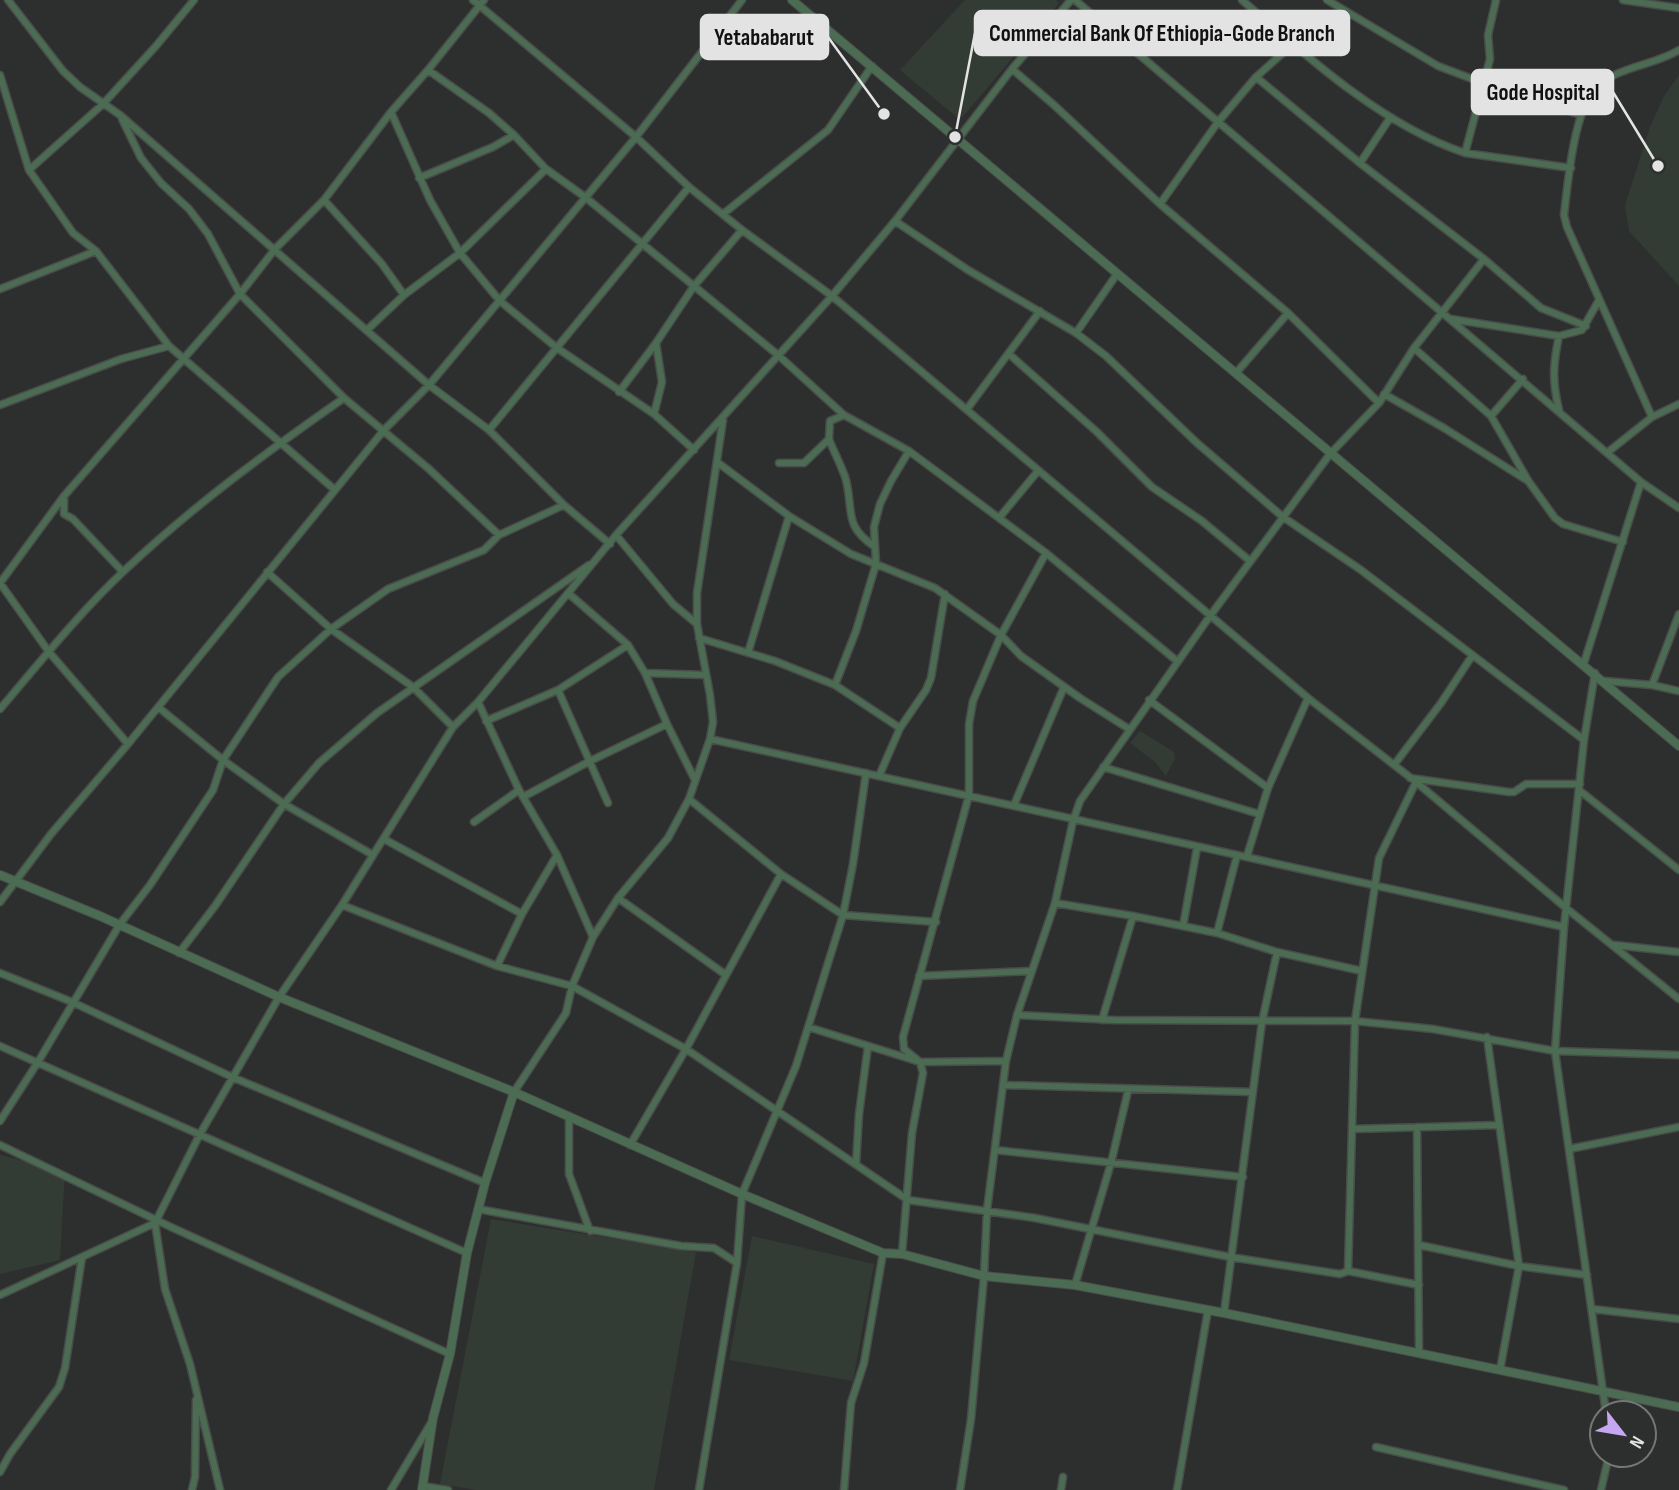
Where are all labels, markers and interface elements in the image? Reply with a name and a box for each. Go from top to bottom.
callout: Commercial Bank Of Ethiopia-Gode Branch [975,11,1349,55]
callout: Yetababarut [701,15,828,59]
text: Commercial Bank Of Ethiopia-Gode Branch [989,20,1335,48]
text: Yetababarut [714,24,814,52]
callout: Gode Hospital [1472,70,1613,114]
text: Gode Hospital [1487,79,1599,107]
north arrow [1588,1399,1658,1469]
text: N [1624,1432,1649,1452]

